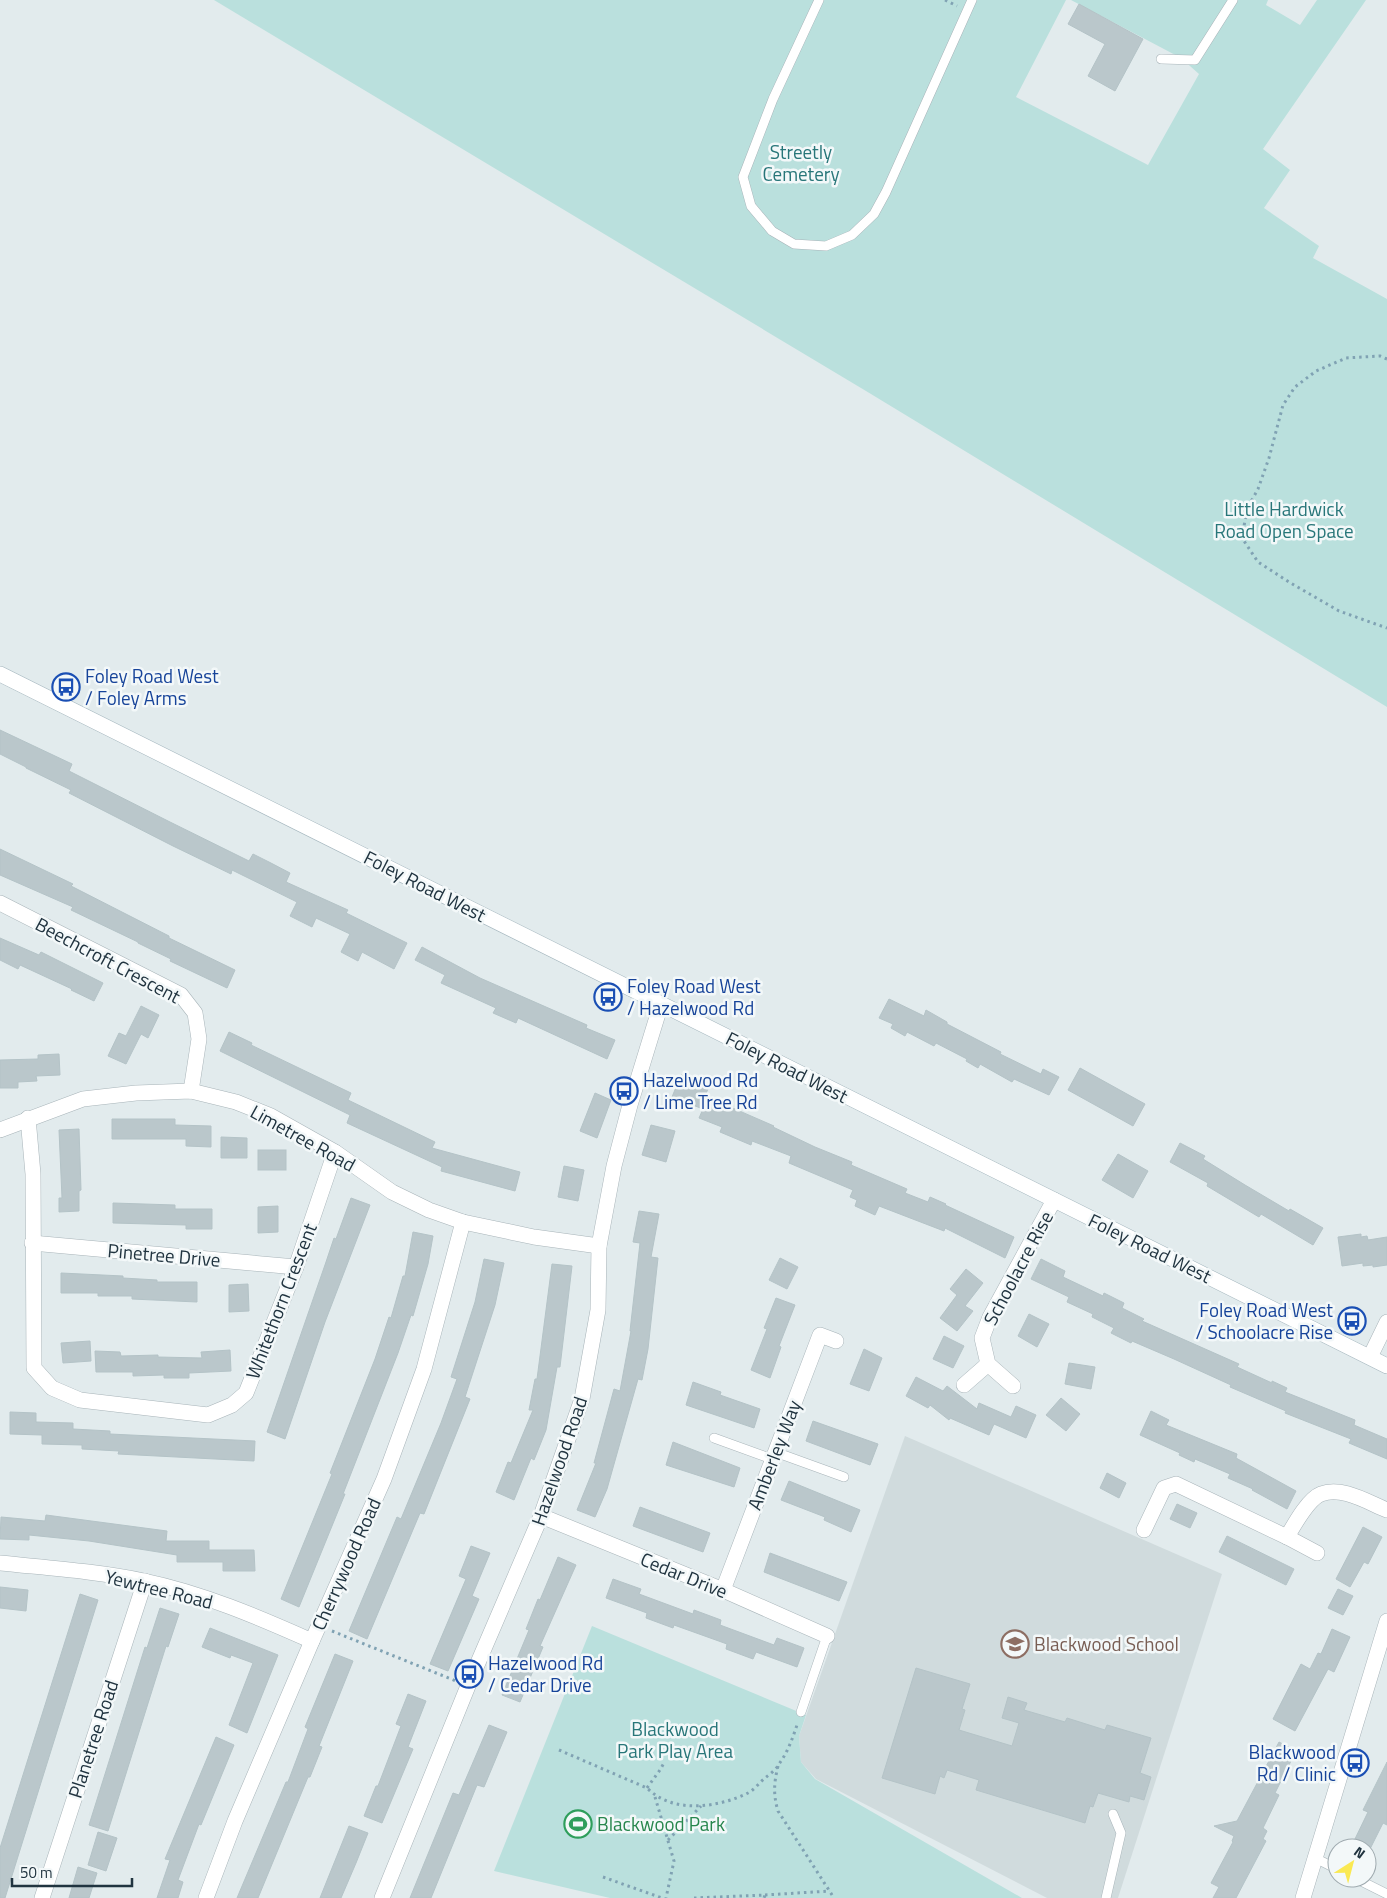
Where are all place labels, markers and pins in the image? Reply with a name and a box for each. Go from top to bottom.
place label: Foley Road West / Foley Arms [85,661,219,712]
bus stop icon: Foley Road West / Foley Arms [51,672,81,702]
place label: Foley Road West / Hazelwood Rd [627,971,761,1022]
bus stop icon: Foley Road West / Hazelwood Rd [593,982,623,1012]
place label: Hazelwood Rd / Lime Tree Rd [643,1065,758,1116]
bus stop icon: Hazelwood Rd / Lime Tree Rd [609,1076,639,1106]
place label: Foley Road West / Schoolacre Rise [1195,1295,1333,1346]
bus stop icon: Foley Road West / Schoolacre Rise [1337,1306,1367,1336]
school or university icon: Blackwood School [1000,1629,1030,1659]
place label: Blackwood School [1034,1629,1179,1658]
place label: Hazelwood Rd / Cedar Drive [488,1648,603,1699]
bus stop icon: Hazelwood Rd / Cedar Drive [454,1659,484,1689]
place label: Blackwood Rd / Clinic [1249,1737,1336,1788]
bus stop icon: Blackwood Rd / Clinic [1340,1748,1370,1778]
sports icon: Blackwood Park [563,1809,593,1839]
place label: Blackwood Park [597,1809,725,1838]

